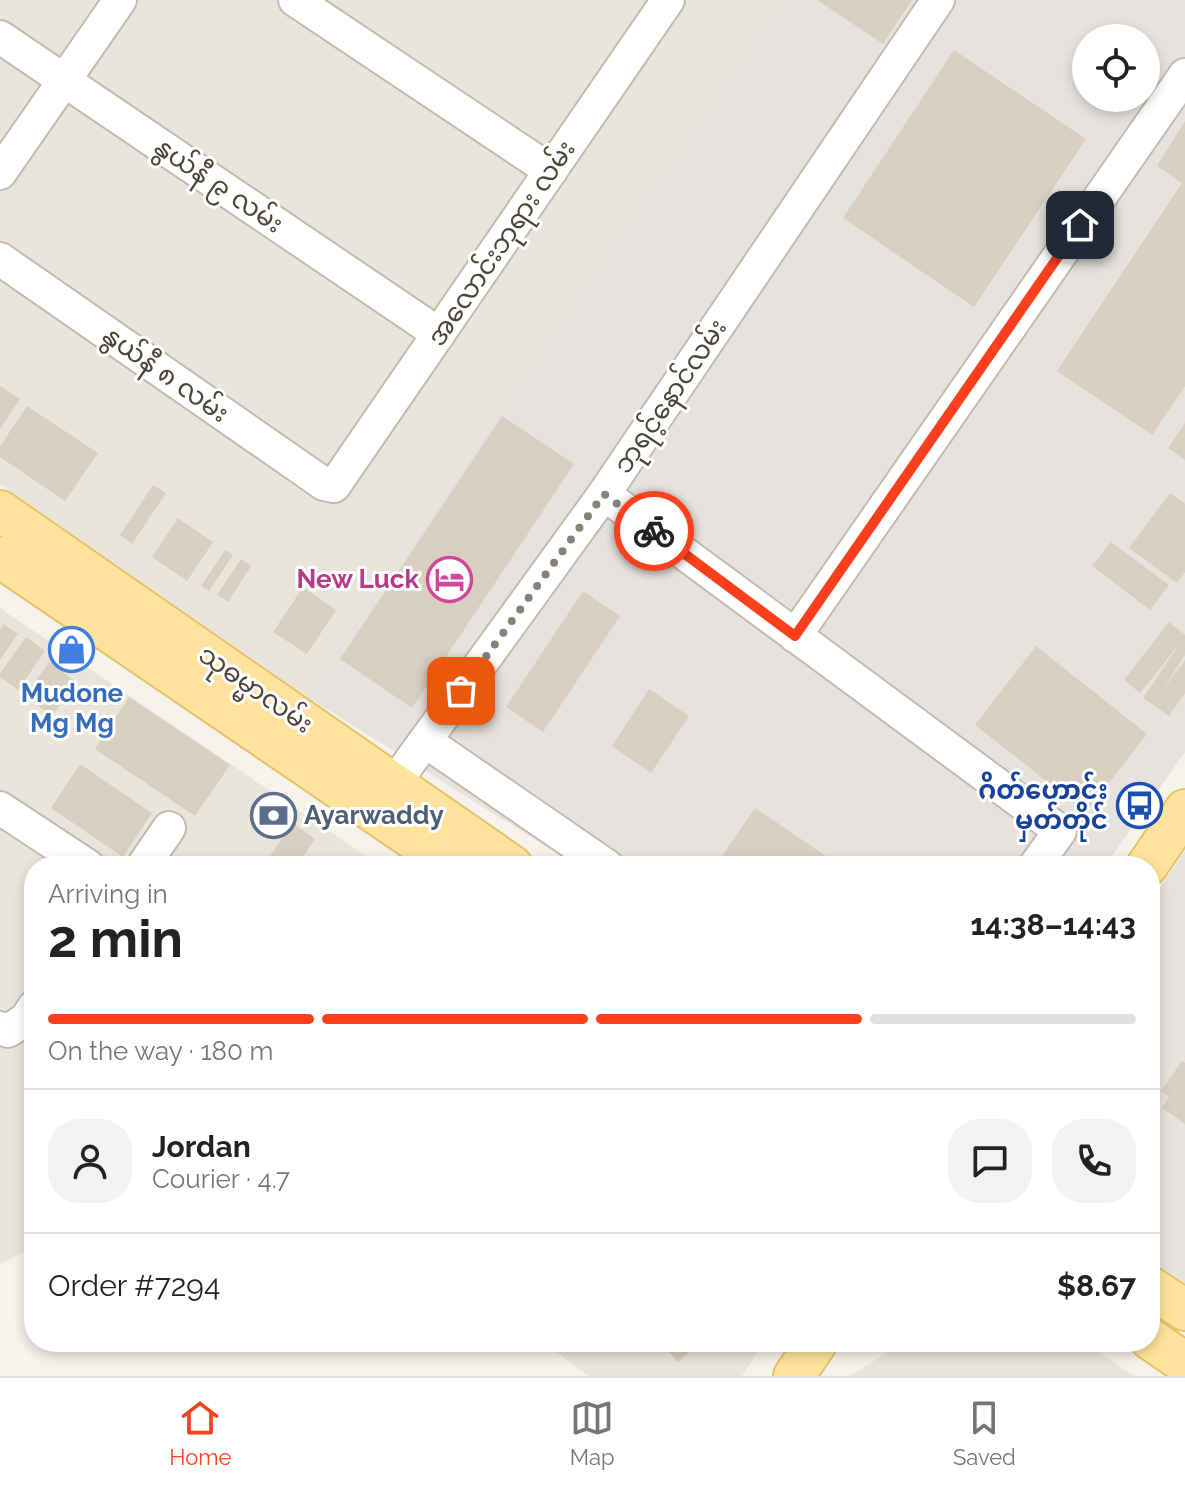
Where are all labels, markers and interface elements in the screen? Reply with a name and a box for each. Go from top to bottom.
map controls [1072,24,1160,112]
button: locate [1072,24,1160,112]
street label: နွယ်နီ ၉ လမ်း [146,129,290,244]
street label: အလောင်းဘုရား လမ်း [419,133,586,355]
pin [1046,191,1114,259]
icon: home [1058,203,1102,247]
street label: ဘုရင့်နောင်လမ်း [606,312,738,482]
street label: နွယ်နီ ၈ လမ်း [94,318,236,433]
courier [614,491,694,571]
icon: bike [632,509,676,553]
hotel icon: New Luck [426,555,474,603]
place label: New Luck [296,564,419,594]
shop icon: Mudone Mg Mg [48,626,96,674]
street label: သုဓမ္မာလမ်း [189,637,320,745]
pin [427,657,495,725]
icon: bag [439,669,483,713]
place label: Mudone Mg Mg [21,678,124,738]
place label: ဂိတ်ဟောင်း မှတ်တိုင် [978,771,1108,842]
bus stop icon: ဂိတ်ဟောင်း မှတ်တိုင် [1115,781,1163,829]
bank icon: Ayarwaddy [249,791,297,839]
place label: Ayarwaddy [304,800,444,830]
text: Arriving in [48,879,168,909]
text: 14:38–14:43 [970,907,1136,942]
text: 2 min [48,908,183,969]
text: On the way · 180 m [48,1036,273,1066]
button: person [48,1119,132,1203]
button: chat [948,1119,1032,1203]
button: phone [1052,1119,1136,1203]
text: Jordan [152,1129,251,1164]
text: Courier · 4.7 [152,1164,290,1194]
text: Order #7294 [48,1268,220,1303]
text: $8.67 [1057,1268,1136,1303]
tab: Home [169,1396,231,1470]
tab: Map [570,1396,615,1470]
tab: Saved [953,1396,1016,1470]

